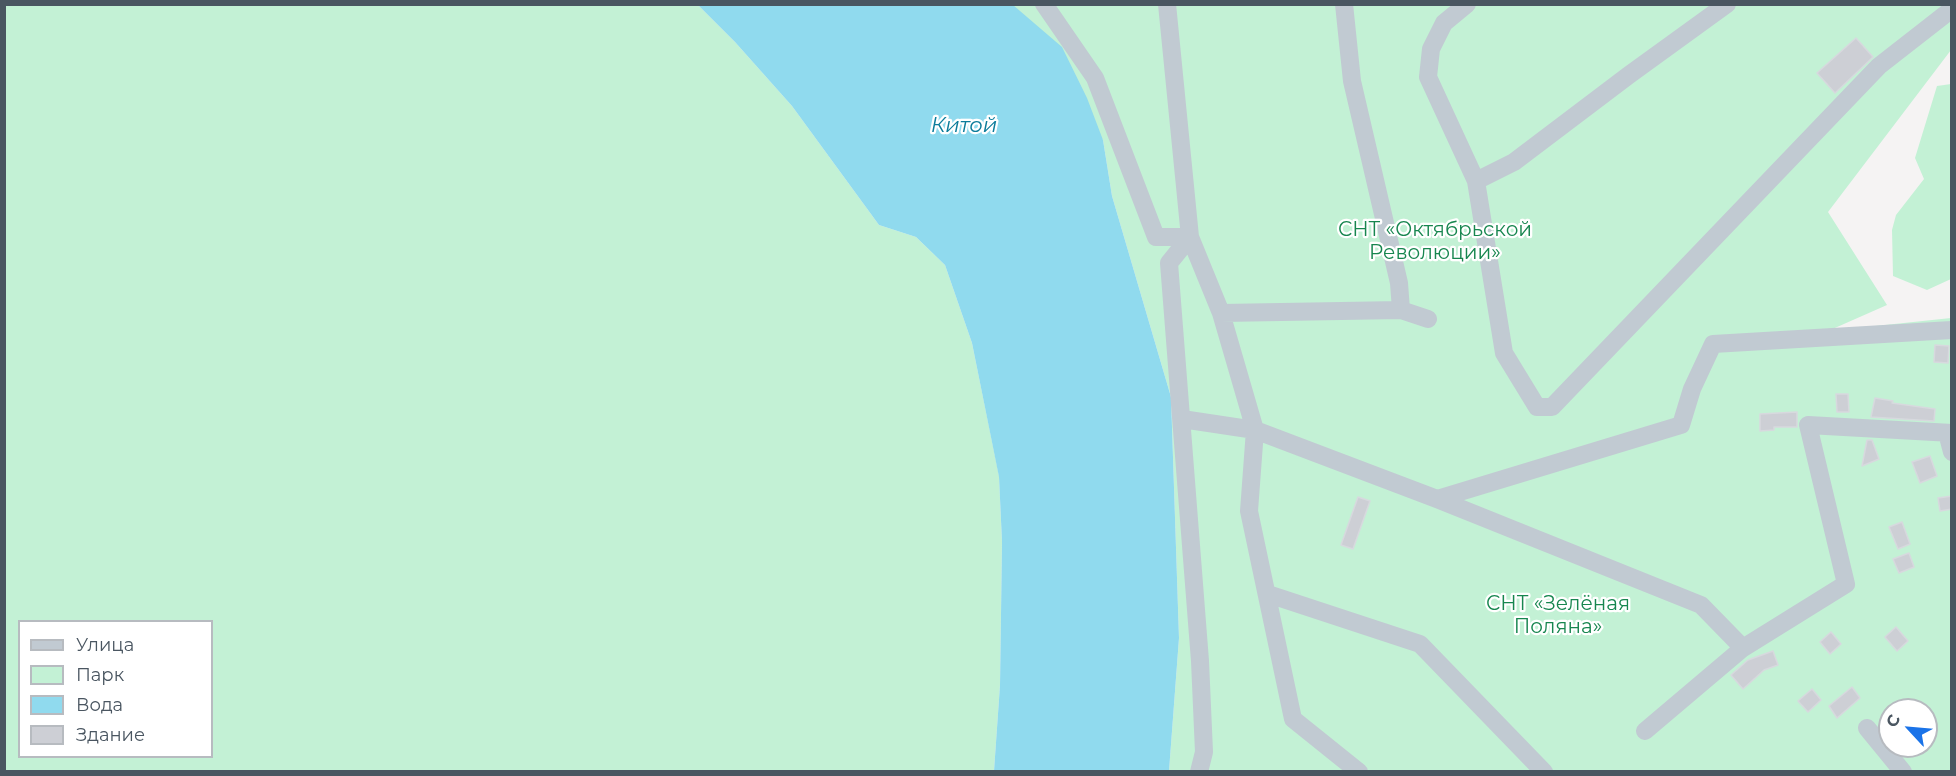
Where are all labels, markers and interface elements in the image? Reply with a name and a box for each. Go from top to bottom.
water label: Китой [931,113,997,139]
park label: СНТ «Октябрьской Революции» [1338,218,1532,265]
park label: СНТ «Зелёная Поляна» [1486,592,1630,639]
legend [18,620,213,758]
text: Улица [76,634,134,656]
text: Парк [76,664,124,686]
text: Вода [76,694,123,716]
north arrow [1878,698,1938,758]
text: С [1882,711,1904,730]
text: Здание [76,724,145,746]

